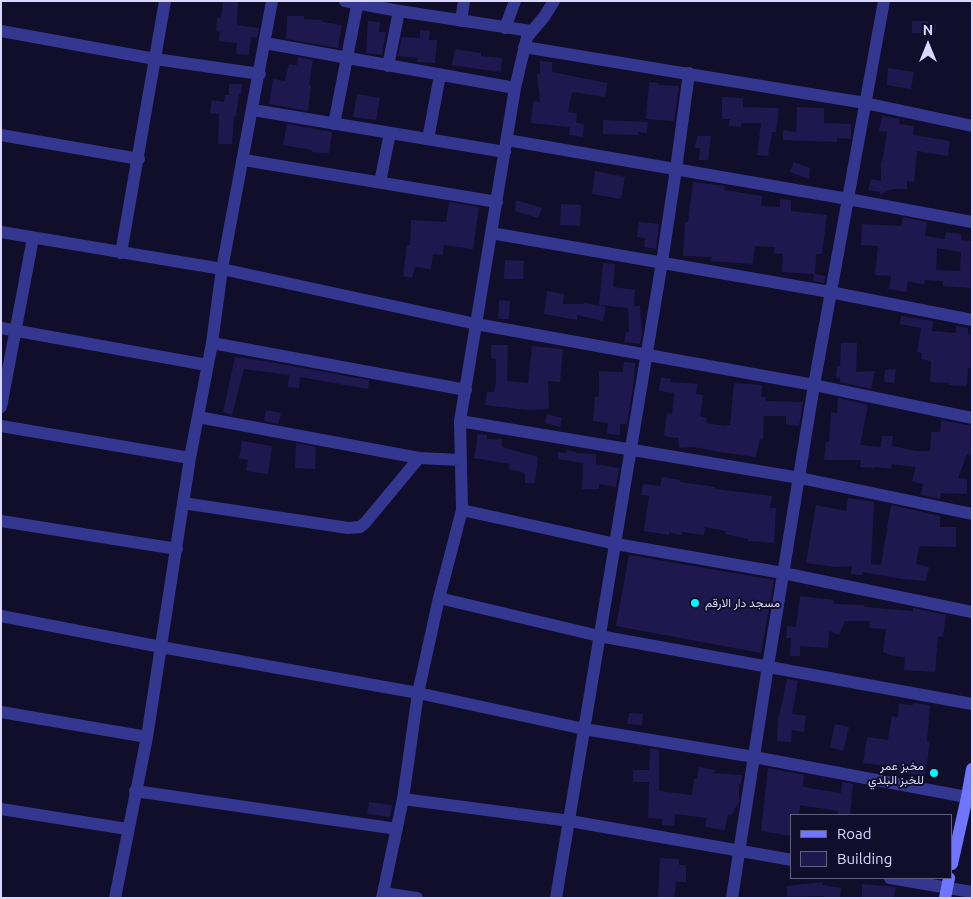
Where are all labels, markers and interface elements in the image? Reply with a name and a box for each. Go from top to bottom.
north arrow [903,20,953,70]
text: N [923,22,933,38]
place label: مسجد دار الارقم [705,596,780,610]
marker: مسجد دار الارقم [689,597,701,609]
place label: مخبز عمر للخبز البلدي [868,759,924,787]
marker: مخبز عمر للخبز البلدي [928,767,940,779]
legend [790,814,953,879]
text: Road [837,825,872,842]
text: Building [837,850,892,867]

